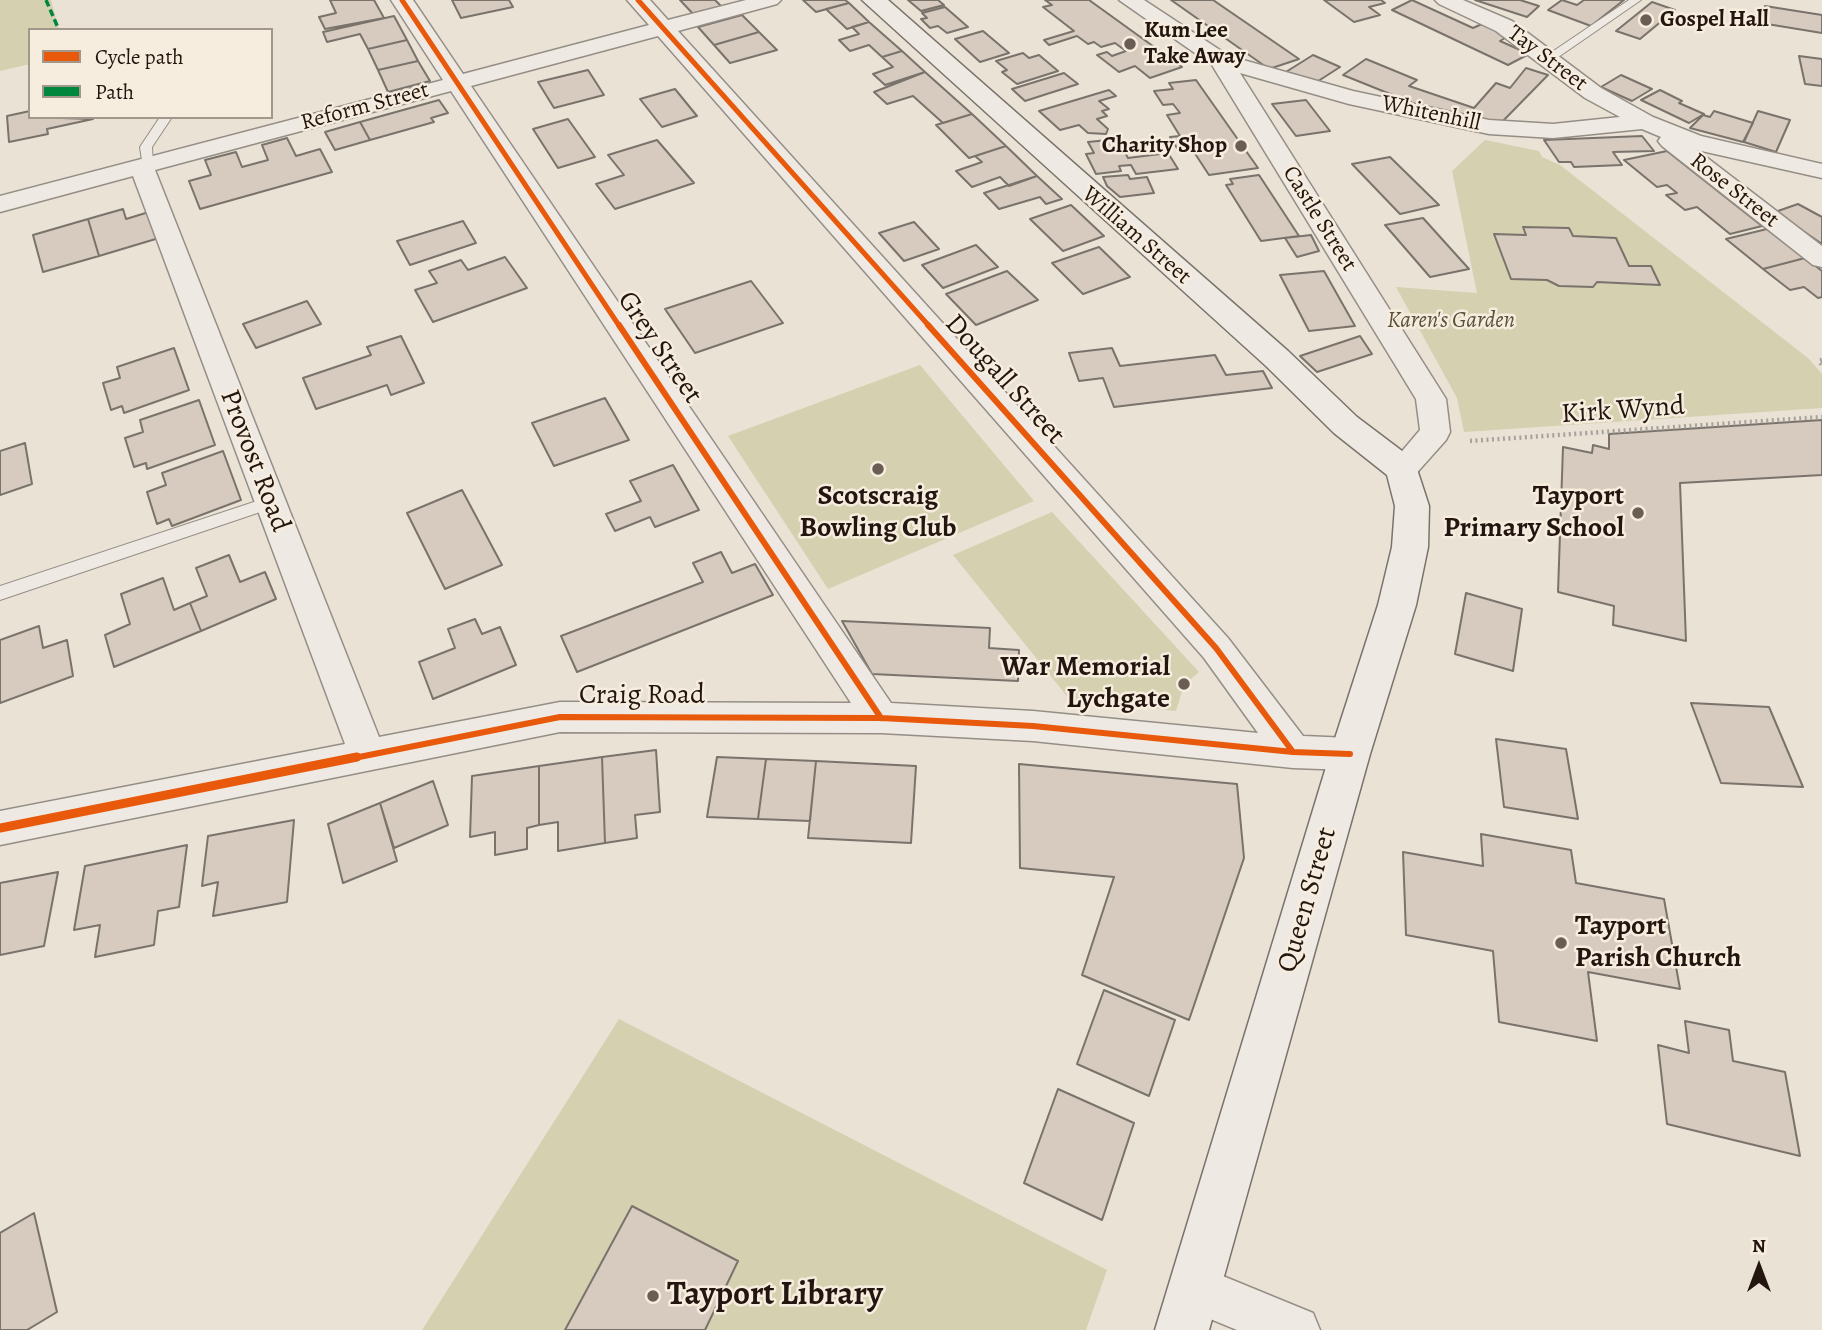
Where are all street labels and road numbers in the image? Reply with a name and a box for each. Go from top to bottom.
street label: Tay Street [1502,20,1592,98]
street label: Reform Street [298,77,432,137]
street label: Whitenhill [1379,90,1483,138]
street label: Rose Street [1684,148,1784,234]
street label: Castle Street [1276,161,1362,277]
street label: William Street [1076,181,1196,291]
street label: Grey Street [609,286,709,410]
street label: Dougall Street [937,308,1071,452]
street label: Provost Road [212,385,296,537]
street label: Kirk Wynd [1560,390,1686,432]
street label: Craig Road [579,679,705,713]
street label: Queen Street [1271,824,1345,976]

